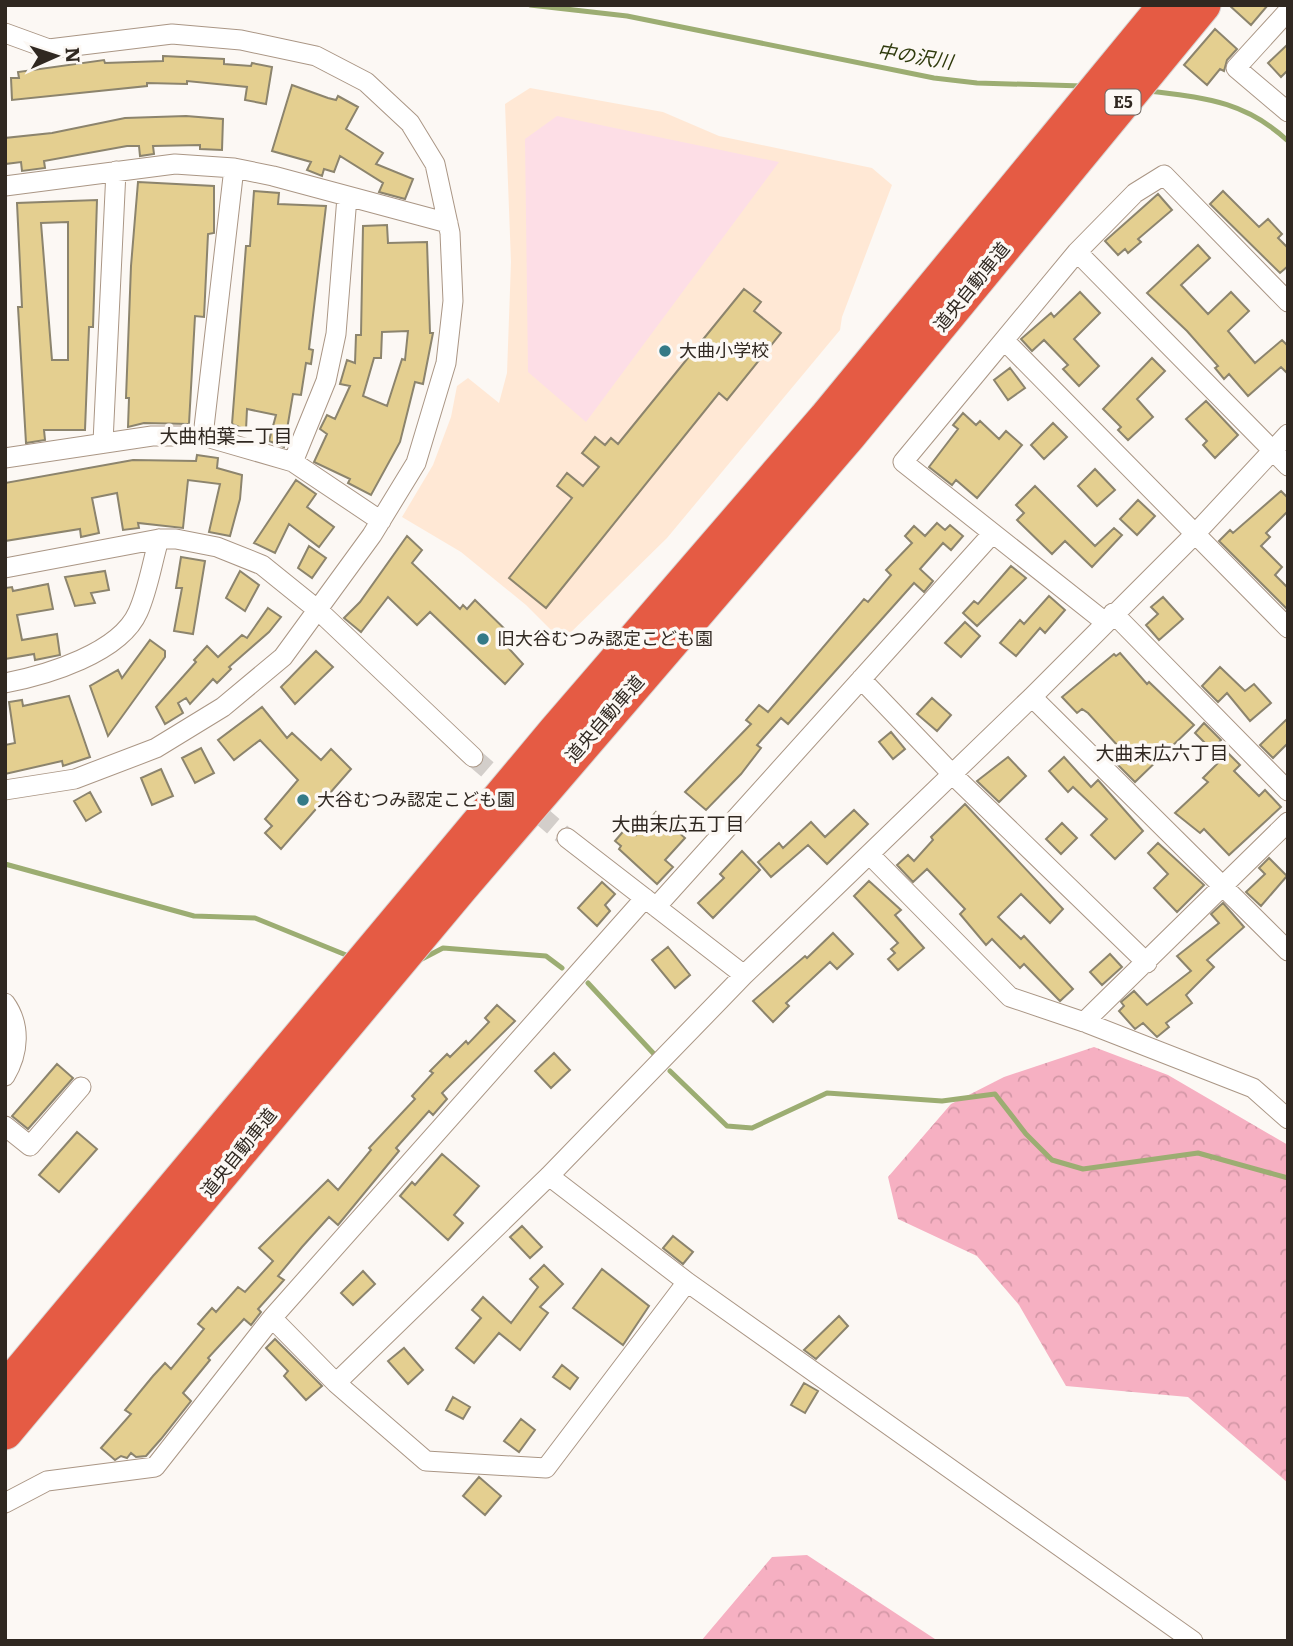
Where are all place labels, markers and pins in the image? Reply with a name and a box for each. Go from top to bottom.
place label: 大曲小学校 [679,336,769,363]
marker: 大曲小学校 [657,343,673,359]
place label: 旧大谷むつみ認定こども園 [497,624,713,651]
marker: 旧大谷むつみ認定こども園 [475,631,491,647]
place label: 大谷むつみ認定こども園 [317,785,515,812]
marker: 大谷むつみ認定こども園 [295,792,311,808]

